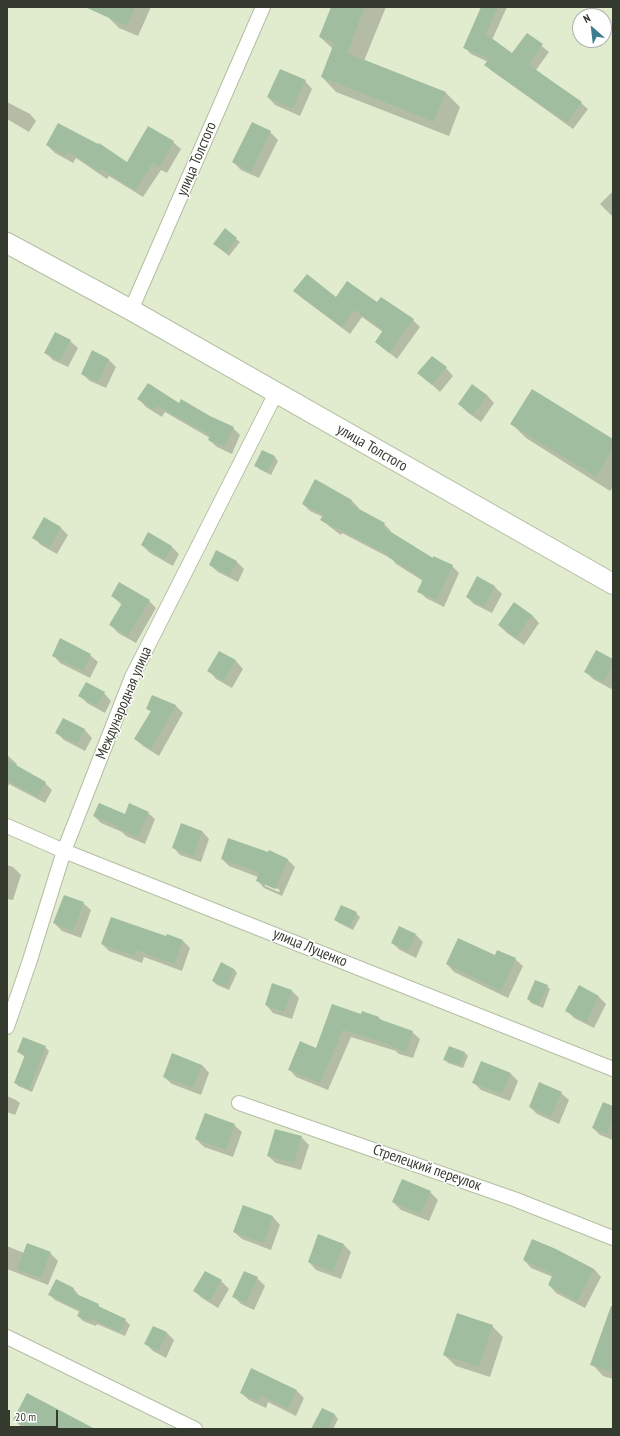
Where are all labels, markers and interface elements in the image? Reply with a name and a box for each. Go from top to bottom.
north arrow [572,8,612,48]
text: N [581,11,593,26]
street label: улица Толстого [173,119,221,199]
street label: улица Толстого [333,421,411,475]
street label: Международная улица [92,644,156,762]
street label: улица Луценко [270,925,350,971]
street label: Стрелецкий переулок [370,1141,484,1195]
scale bar [10,1402,60,1428]
text: 20 m [15,1409,36,1424]

